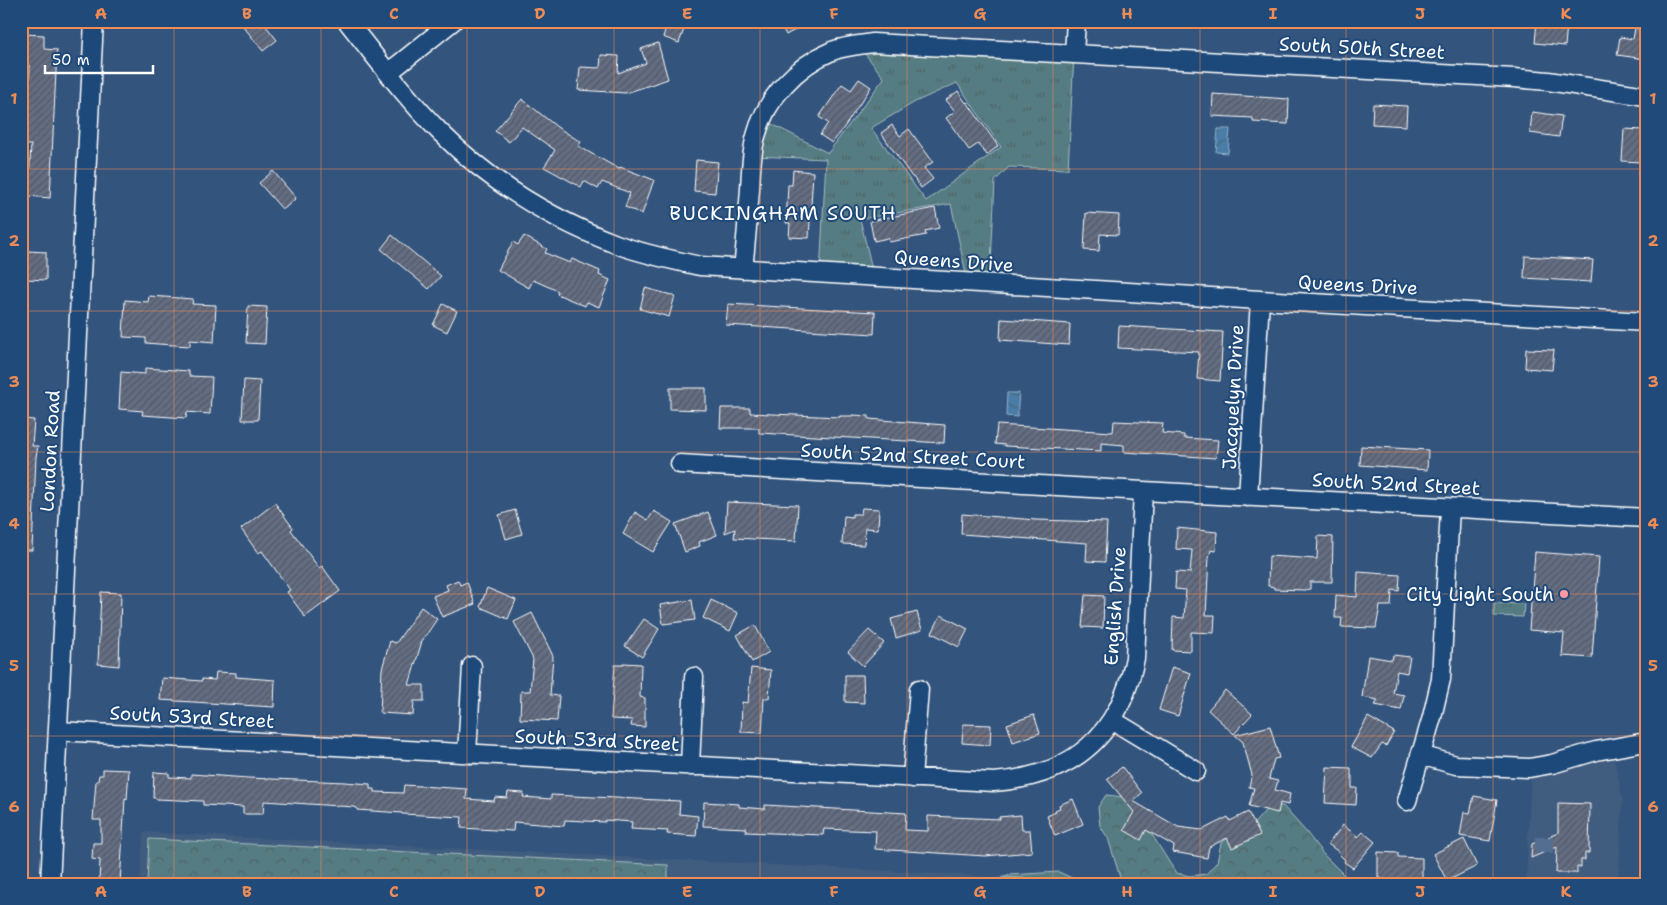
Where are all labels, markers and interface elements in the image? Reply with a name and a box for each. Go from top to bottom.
text: A [95,3,107,24]
text: B [242,3,252,24]
text: C [389,3,399,24]
text: D [534,3,546,24]
text: E [682,3,692,24]
text: F [829,3,839,24]
text: G [974,3,987,24]
text: H [1121,3,1133,24]
text: I [1269,3,1278,24]
text: J [1415,3,1425,24]
text: K [1561,3,1572,24]
street label: South 50th Street [1278,31,1446,65]
scale bar [45,42,152,74]
text: 50 m [52,50,90,70]
text: 1 [10,88,18,109]
text: 1 [1649,88,1657,109]
district label: BUCKINGHAM SOUTH [669,200,897,226]
text: 2 [8,230,20,251]
text: 2 [1647,230,1659,251]
street label: Queens Drive [893,244,1015,278]
street label: Queens Drive [1298,269,1418,301]
street label: Jacquelyn Drive [1217,324,1249,470]
text: 3 [8,371,20,392]
text: 3 [1647,371,1659,392]
street label: London Road [34,389,66,513]
street label: South 52nd Street Court [800,438,1026,474]
street label: South 52nd Street [1311,467,1481,501]
text: 4 [8,513,20,534]
text: 4 [1647,513,1659,534]
street label: English Drive [1098,546,1132,666]
place label: City Light South [1406,582,1554,607]
marker: City Light South [1558,588,1570,600]
text: 5 [9,655,19,676]
text: 5 [1648,655,1658,676]
street label: South 53rd Street [109,700,275,734]
street label: South 53rd Street [514,723,680,757]
text: 6 [8,796,20,817]
text: 6 [1647,796,1659,817]
text: A [95,881,107,902]
text: B [242,881,252,902]
text: C [389,881,399,902]
text: D [534,881,546,902]
text: E [682,881,692,902]
text: F [829,881,839,902]
text: G [974,881,987,902]
text: H [1121,881,1133,902]
text: I [1269,881,1278,902]
text: J [1415,881,1425,902]
text: K [1561,881,1572,902]

